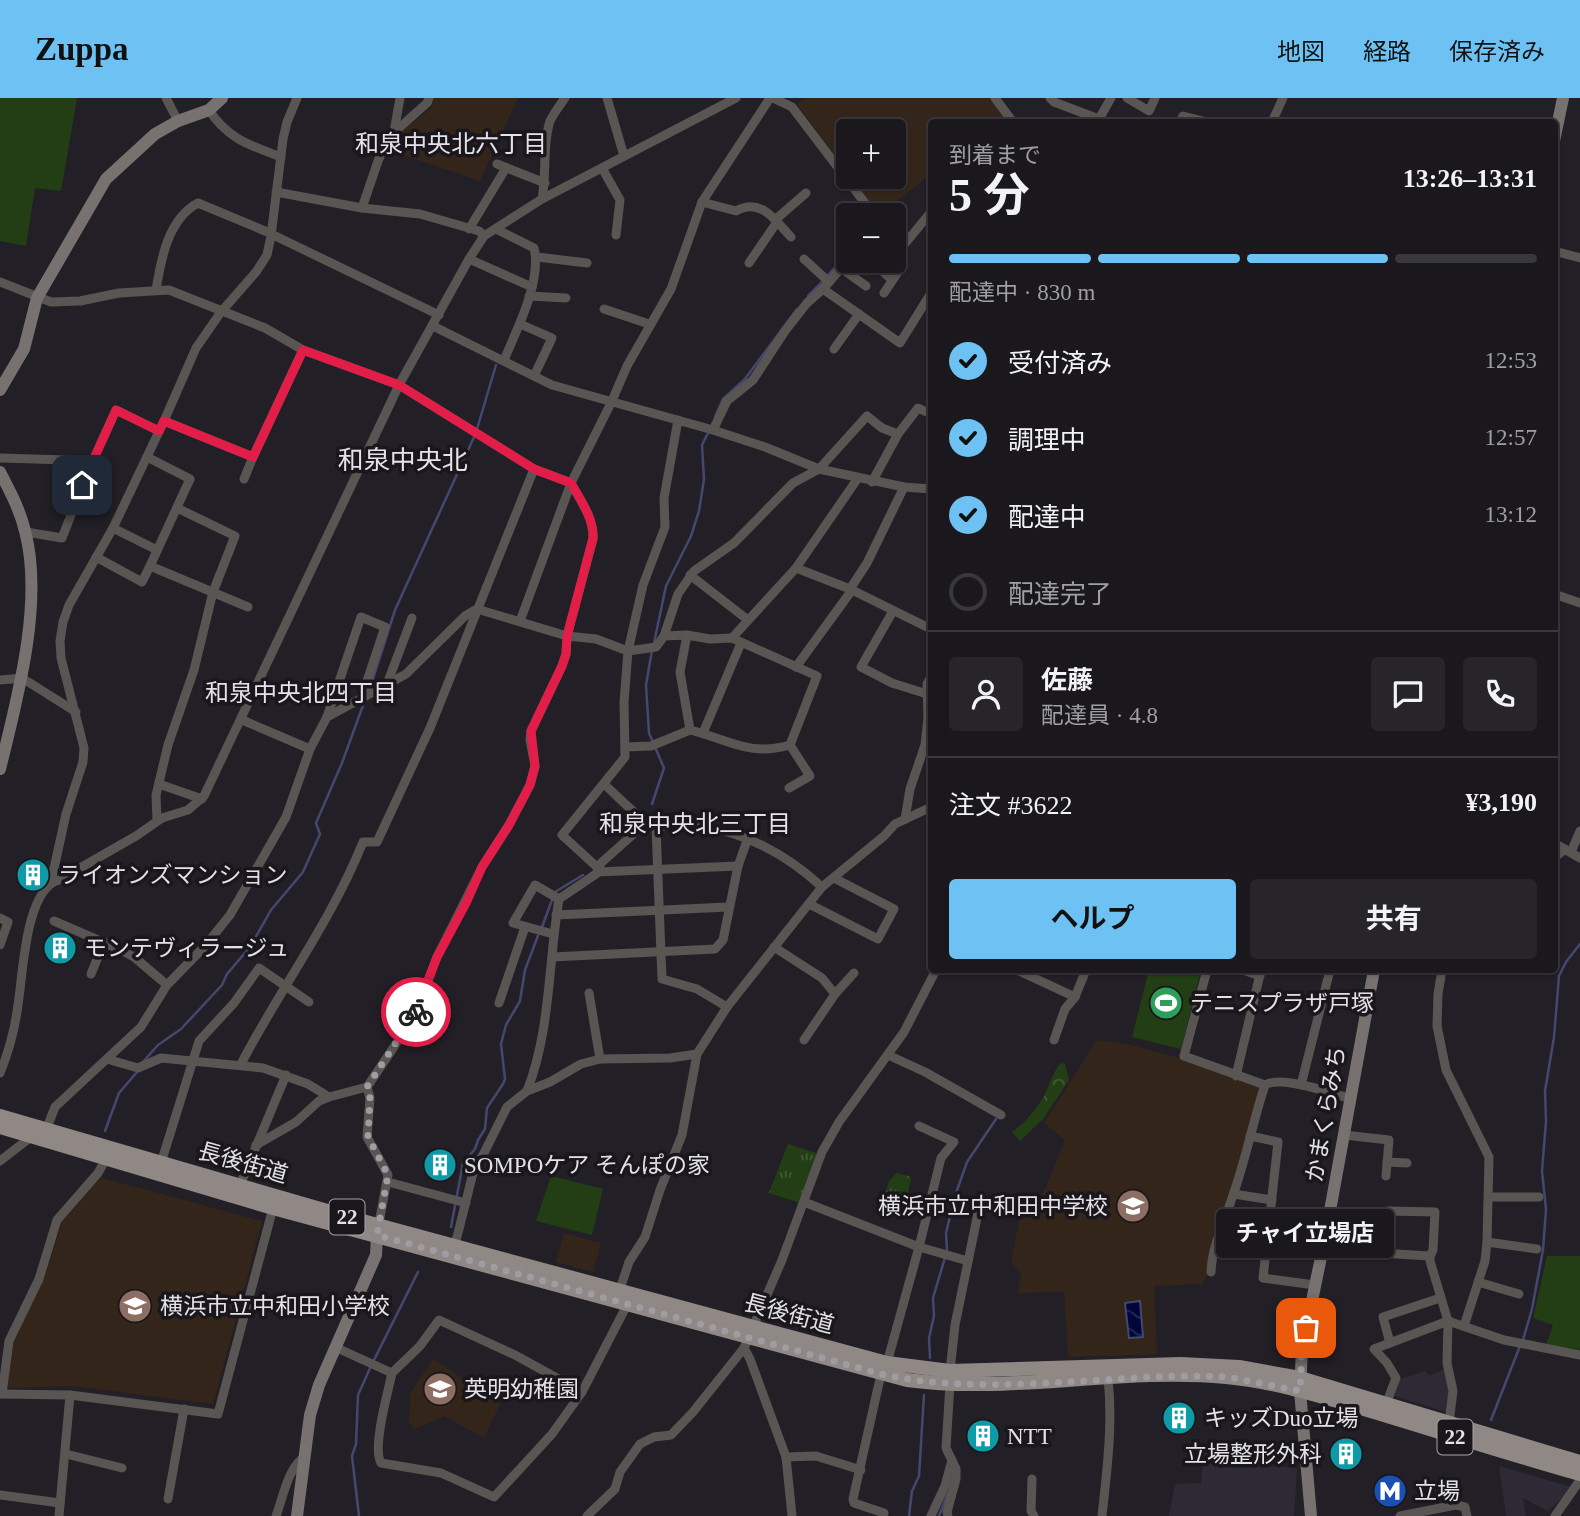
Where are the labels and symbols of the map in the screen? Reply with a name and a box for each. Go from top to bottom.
district label: 和泉中央北六丁目 [355,131,547,157]
district label: 和泉中央北 [338,446,468,475]
pin [52,455,112,515]
district label: 和泉中央北四丁目 [205,680,397,706]
district label: 和泉中央北三丁目 [599,811,791,837]
building icon: ライオンズマンション [14,856,52,894]
place label: ライオンズマンション [58,863,288,888]
building icon: モンテヴィラージュ [41,929,79,967]
place label: モンテヴィラージュ [84,936,289,961]
courier [381,977,451,1047]
sports icon: テニスプラザ戸塚 [1147,984,1185,1022]
place label: テニスプラザ戸塚 [1190,991,1374,1016]
street label: かまくらみち [1302,1044,1350,1184]
street label: 長後街道 [195,1138,291,1188]
building icon: SOMPOケア そんぽの家 [421,1146,459,1184]
place label: SOMPOケア そんぽの家 [464,1153,710,1178]
school or university icon: 横浜市立中和田中学校 [1114,1187,1152,1225]
place label: 横浜市立中和田中学校 [878,1194,1108,1219]
road number: 22 [330,1200,364,1234]
callout: チャイ立場店 [1217,1209,1395,1258]
school or university icon: 横浜市立中和田小学校 [116,1287,154,1325]
street label: 長後街道 [741,1290,837,1338]
place label: 横浜市立中和田小学校 [160,1294,390,1319]
pin [1276,1298,1336,1358]
school or university icon: 英明幼稚園 [421,1370,459,1408]
place label: 英明幼稚園 [464,1377,579,1402]
building icon: キッズDuo立場 [1160,1399,1198,1437]
place label: キッズDuo立場 [1204,1406,1359,1431]
building icon: NTT [964,1417,1002,1455]
road number: 22 [1438,1420,1472,1454]
place label: NTT [1007,1424,1052,1449]
building icon: 立場整形外科 [1327,1435,1365,1473]
place label: 立場整形外科 [1184,1442,1322,1467]
metro station icon: 立場 [1371,1472,1409,1510]
place label: 立場 [1414,1479,1460,1504]

